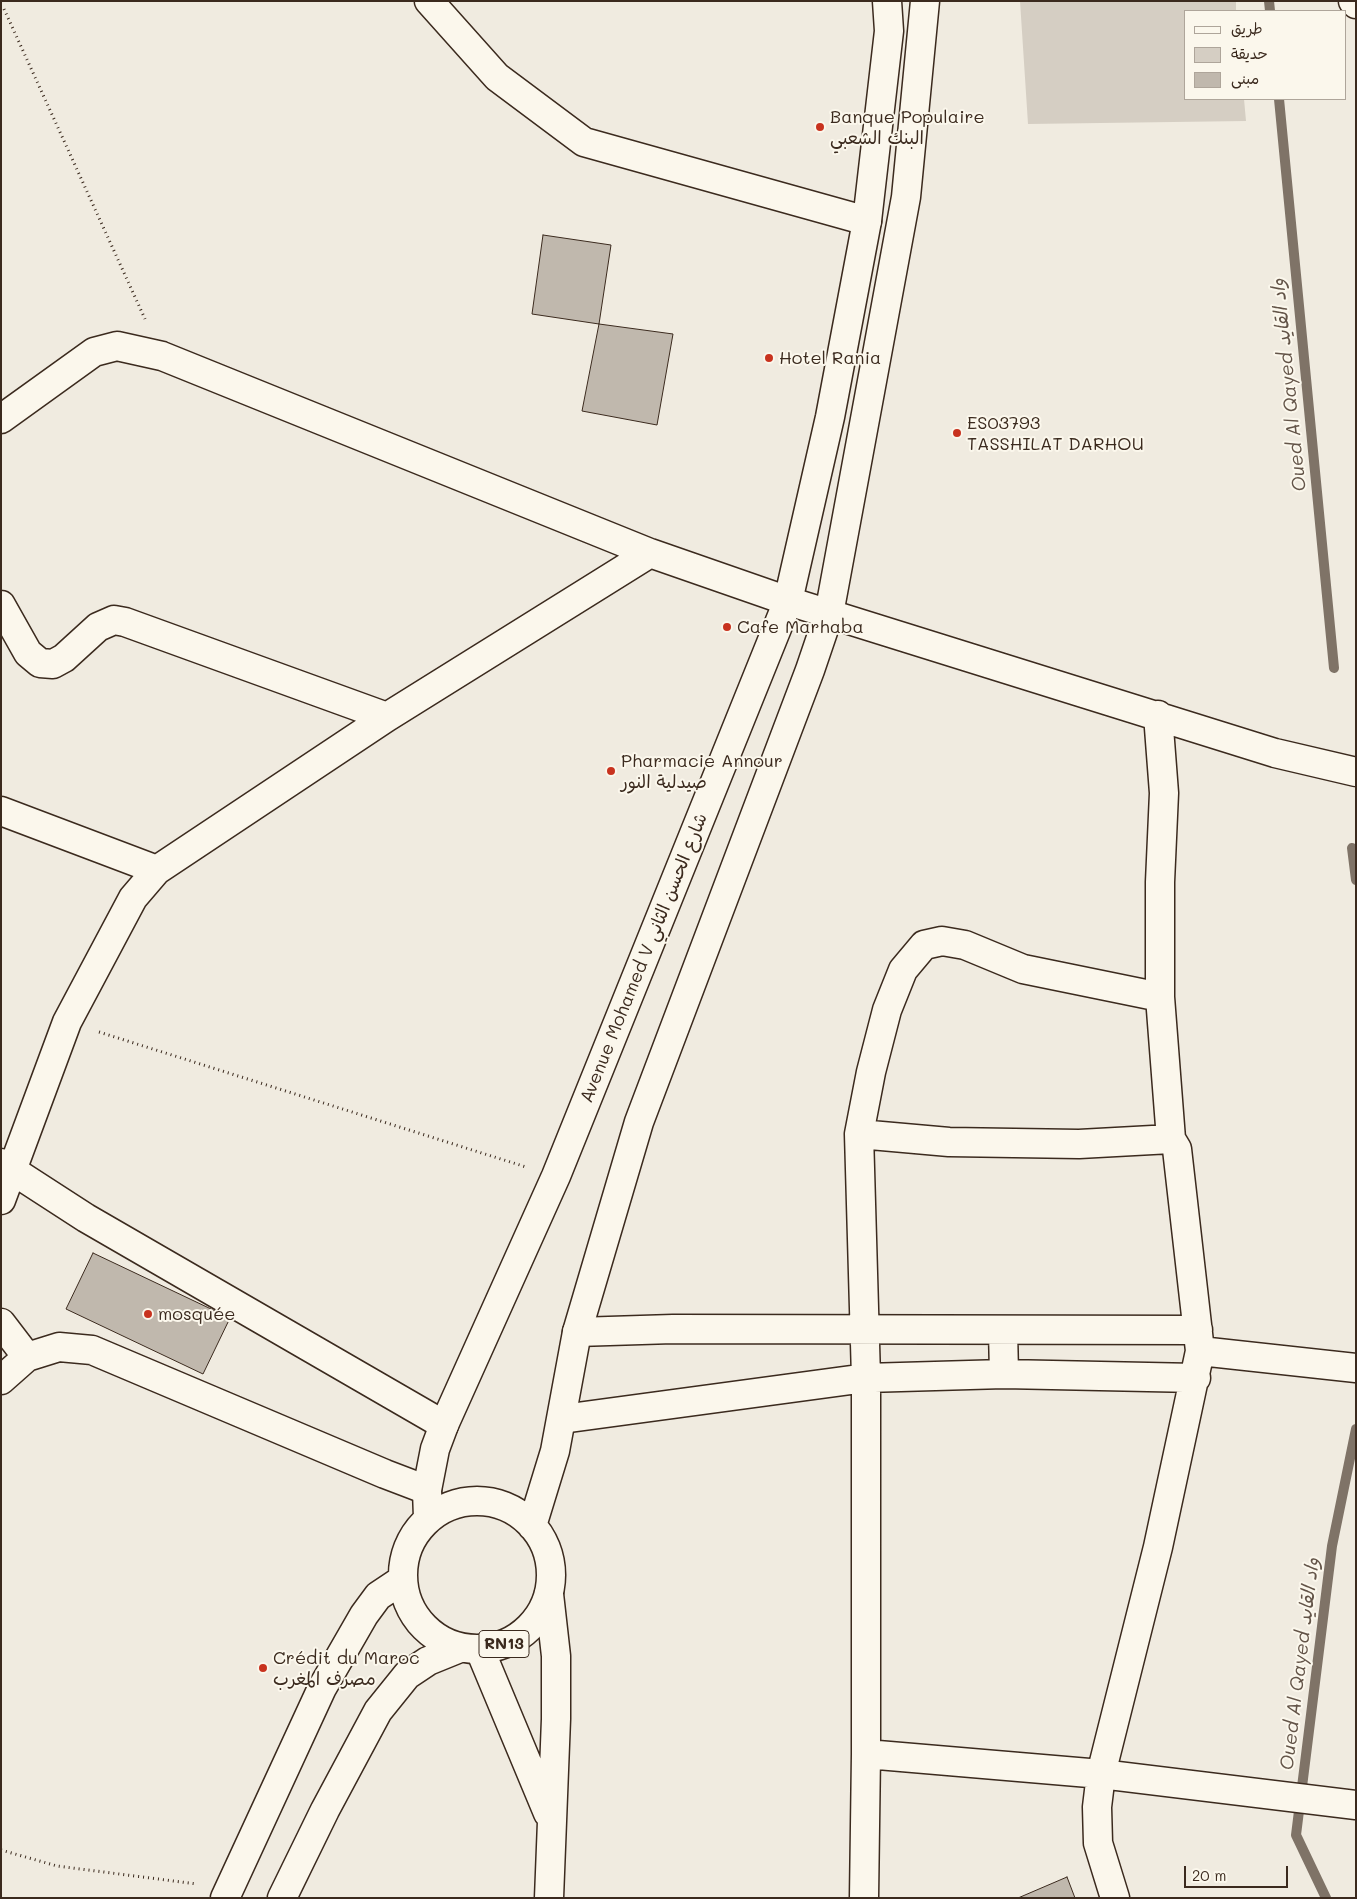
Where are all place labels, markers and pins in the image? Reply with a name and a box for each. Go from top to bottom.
place label: Banque Populaire البنك الشعبي [830,106,985,148]
marker: Banque Populaire البنك الشعبي [814,121,826,133]
place label: Hotel Rania [779,347,881,369]
marker: Hotel Rania [763,352,775,364]
place label: ES03793 TASSHILAT DARHOU [967,412,1144,454]
marker: ES03793 TASSHILAT DARHOU [951,427,963,439]
place label: Cafe Marhaba [737,616,864,638]
marker: Cafe Marhaba [721,621,733,633]
place label: Pharmacie Annour صيدلية النور [621,750,783,792]
marker: Pharmacie Annour صيدلية النور [605,765,617,777]
place label: mosquée [158,1303,235,1325]
marker: mosquée [142,1308,154,1320]
place label: Crédit du Maroc مصرف المغرب [273,1647,420,1690]
marker: Crédit du Maroc مصرف المغرب [257,1662,269,1674]

